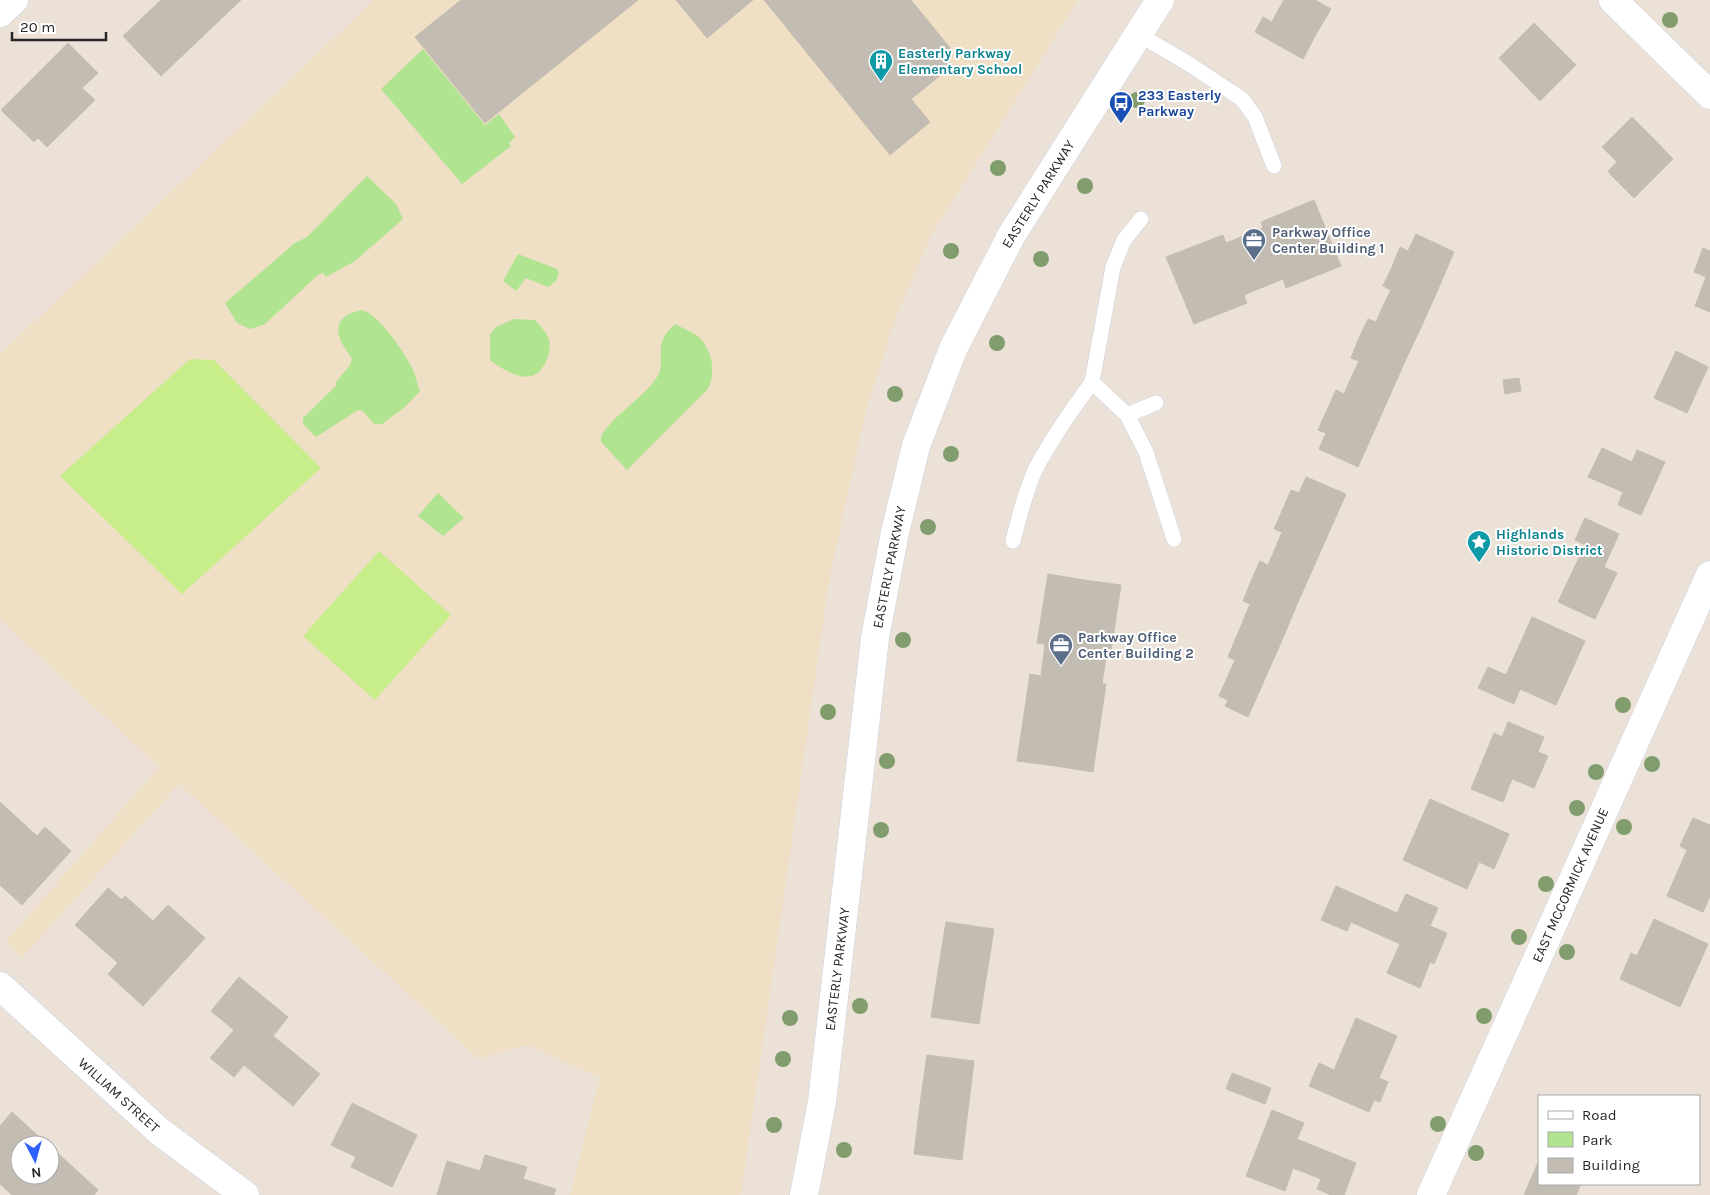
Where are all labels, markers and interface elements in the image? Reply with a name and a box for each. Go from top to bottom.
scale bar [12,10,106,42]
text: 20 m [20,18,55,36]
place label: Easterly Parkway Elementary School [898,45,1022,78]
building icon: Easterly Parkway Elementary School [868,48,894,82]
place label: 233 Easterly Parkway [1138,87,1221,120]
bus stop icon: 233 Easterly Parkway [1108,90,1134,124]
street label: EASTERLY PARKWAY [998,137,1079,251]
place label: Parkway Office Center Building 1 [1272,224,1384,257]
office icon: Parkway Office Center Building 1 [1241,227,1267,261]
street label: EASTERLY PARKWAY [869,504,910,630]
place label: Highlands Historic District [1496,526,1603,559]
place icon: Highlands Historic District [1466,529,1492,563]
place label: Parkway Office Center Building 2 [1078,629,1194,662]
office icon: Parkway Office Center Building 2 [1048,632,1074,666]
street label: EAST MCCORMICK AVENUE [1529,805,1612,965]
street label: EASTERLY PARKWAY [821,906,854,1032]
street label: WILLIAM STREET [75,1054,163,1136]
legend [1538,1095,1700,1185]
text: Road [1582,1106,1617,1124]
text: Park [1582,1131,1612,1149]
north arrow [10,1135,60,1185]
text: Building [1582,1156,1640,1174]
text: N [30,1163,42,1181]

